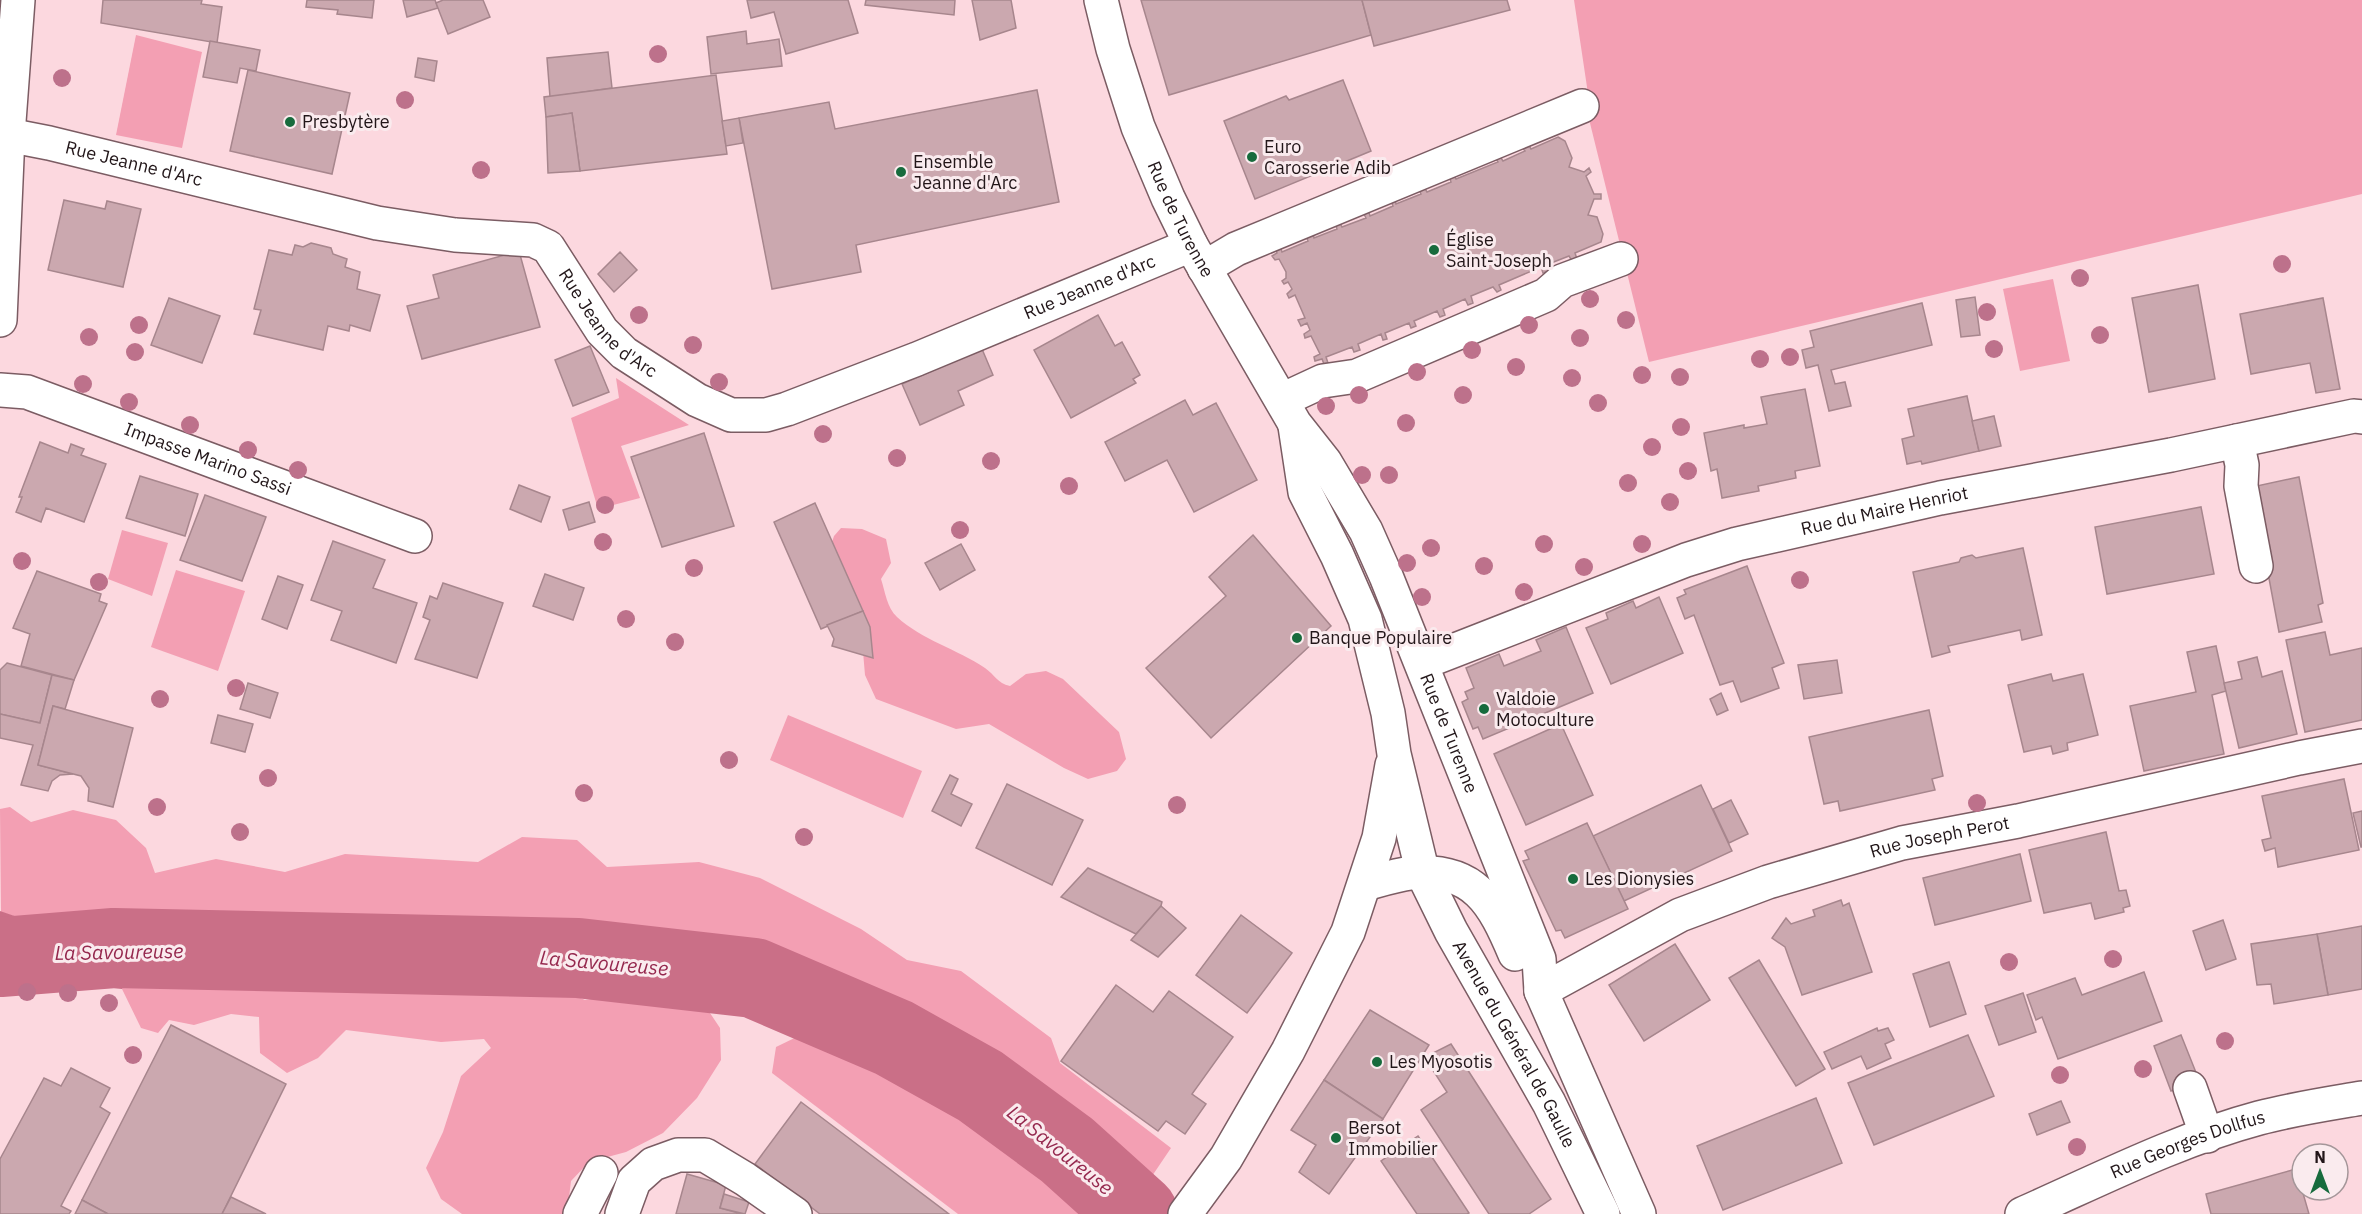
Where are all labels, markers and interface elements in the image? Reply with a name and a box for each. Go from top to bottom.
place label: Presbytère [302,110,390,133]
marker: Presbytère [283,115,297,129]
street label: Rue Jeanne d'Arc [63,135,205,191]
place label: Euro Carosserie Adib [1264,135,1391,179]
place label: Ensemble Jeanne d'Arc [913,150,1017,194]
marker: Euro Carosserie Adib [1245,150,1259,164]
street label: Rue de Turenne [1143,158,1219,281]
marker: Ensemble Jeanne d'Arc [894,165,908,179]
place label: Église Saint-Joseph [1446,228,1552,272]
marker: Église Saint-Joseph [1427,243,1441,257]
street label: Rue Jeanne d'Arc [1020,249,1159,324]
street label: Rue Jeanne d'Arc [554,264,662,382]
street label: Impasse Marino Sassi [121,417,295,500]
street label: Rue du Maire Henriot [1799,481,1970,540]
place label: Banque Populaire [1309,626,1452,649]
marker: Banque Populaire [1290,631,1304,645]
street label: Rue de Turenne [1415,670,1484,796]
place label: Valdoie Motoculture [1496,687,1594,731]
marker: Valdoie Motoculture [1477,702,1491,716]
street label: Rue Joseph Perot [1867,811,2011,863]
place label: Les Dionysies [1585,867,1694,890]
marker: Les Dionysies [1566,872,1580,886]
street label: Avenue du Général de Gaulle [1448,936,1581,1152]
water label: La Savoureuse [54,937,184,966]
water label: La Savoureuse [539,943,669,982]
place label: Les Myosotis [1389,1050,1493,1073]
marker: Les Myosotis [1370,1055,1384,1069]
water label: La Savoureuse [1002,1099,1119,1201]
street label: Rue Georges Dollfus [2106,1105,2267,1184]
place label: Bersot Immobilier [1348,1116,1438,1160]
marker: Bersot Immobilier [1329,1131,1343,1145]
north arrow [2290,1142,2350,1202]
text: N [2314,1147,2326,1167]

